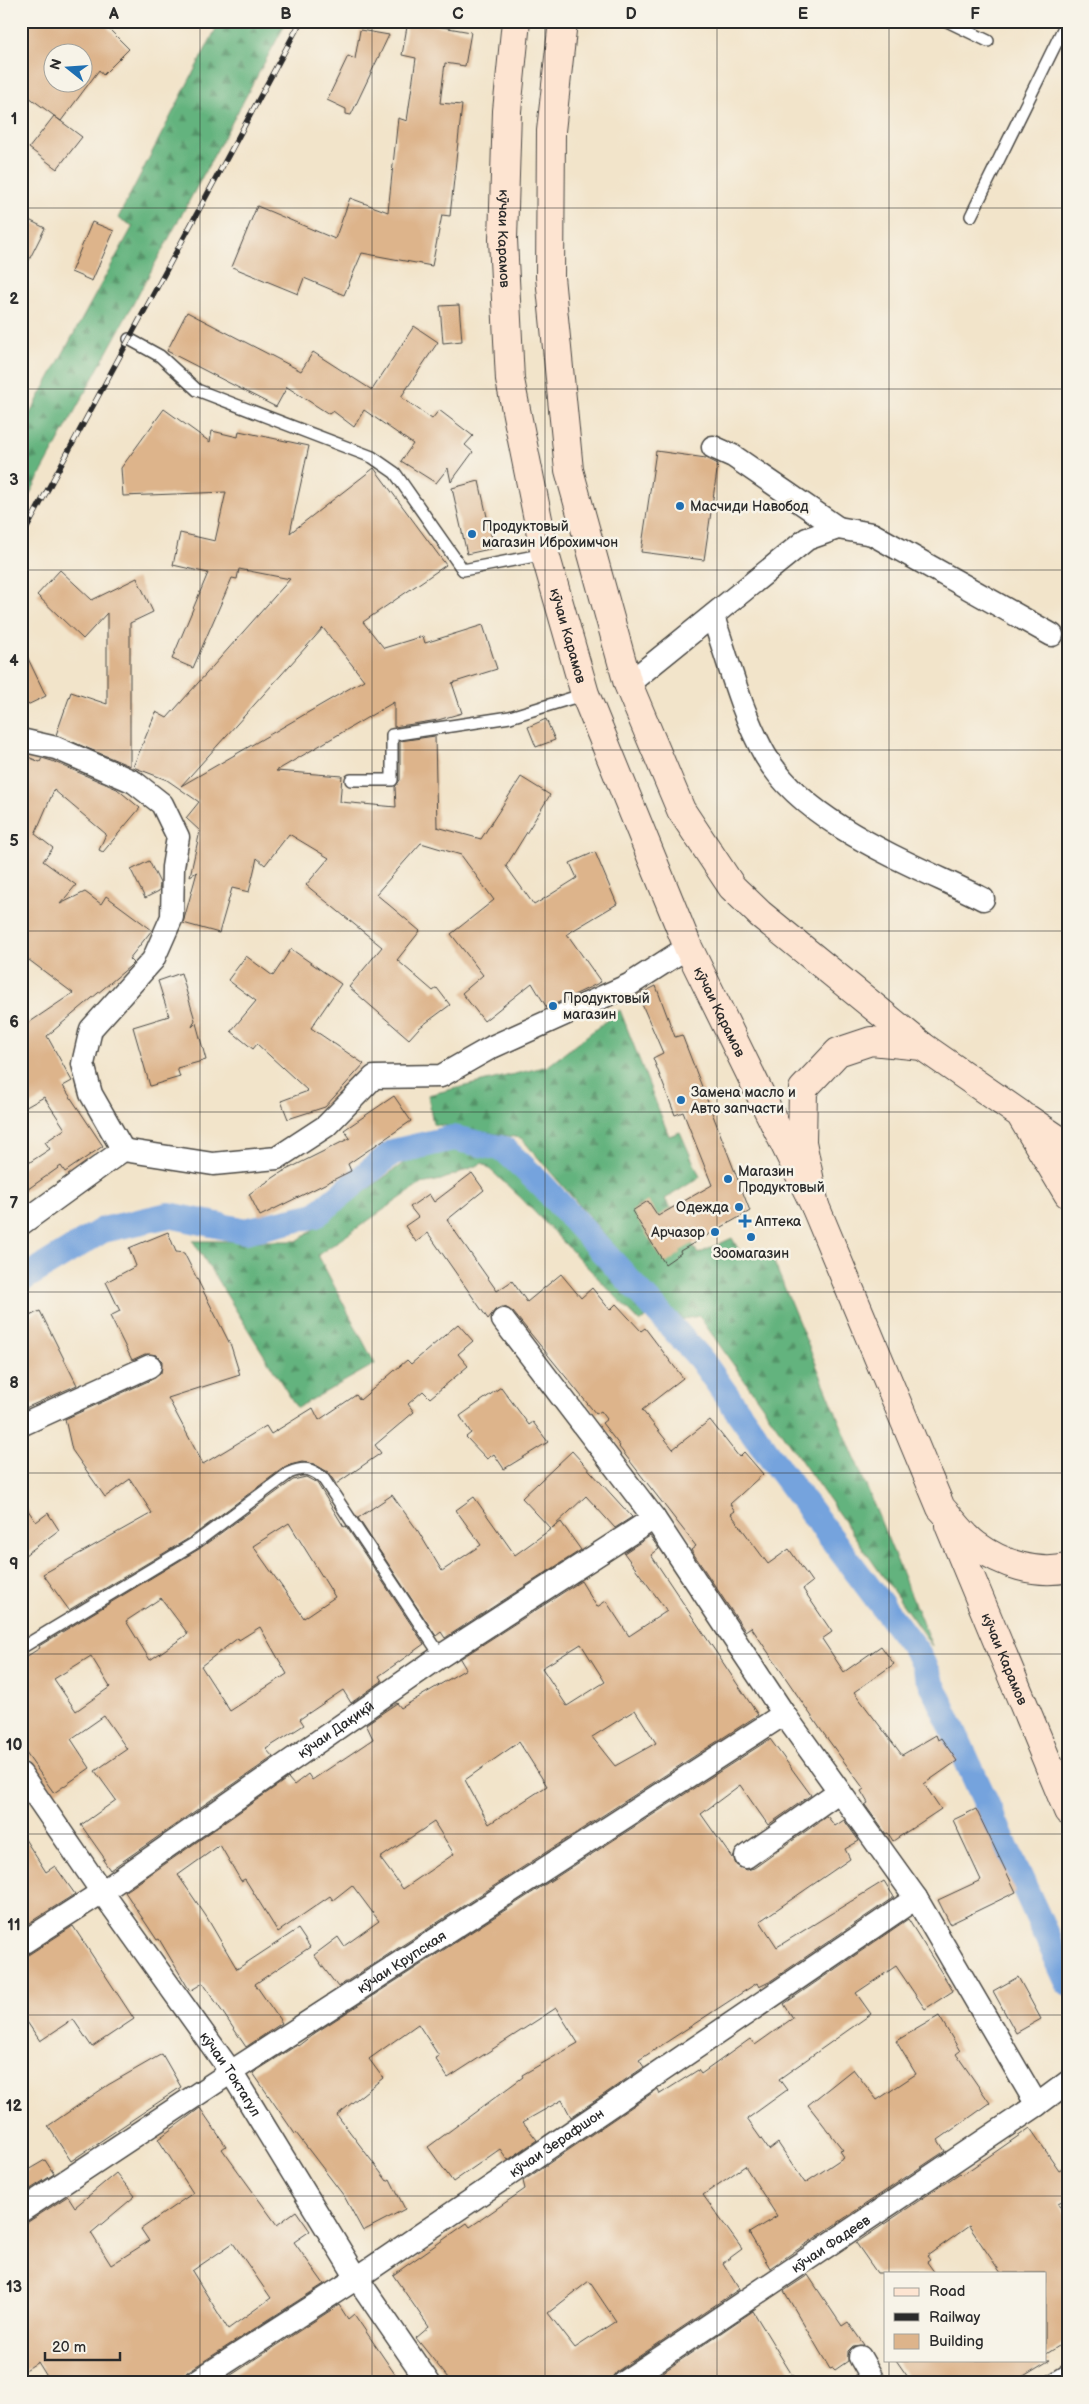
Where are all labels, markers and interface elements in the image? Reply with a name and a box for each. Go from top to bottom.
text: A [108,5,119,24]
text: B [280,5,292,24]
text: C [452,5,464,24]
text: D [625,5,637,24]
text: E [798,5,808,24]
text: F [970,5,980,24]
north arrow [42,42,92,92]
text: N [46,57,66,72]
text: 1 [11,110,17,129]
street label: кӯчаи Карамов [494,189,513,289]
text: 2 [9,290,19,309]
text: 3 [9,471,19,490]
place label: Масчиди Навобод [690,498,809,515]
marker: Масчиди Навобод [674,500,686,512]
place label: Продуктовый магазин Иброхимчон [482,518,618,551]
marker: Продуктовый магазин Иброхимчон [466,528,478,540]
street label: кӯчаи Карамов [546,586,590,686]
text: 4 [9,652,19,671]
text: 5 [9,832,19,851]
street label: кӯчаи Карамов [690,964,749,1060]
place label: Продуктовый магазин [563,990,650,1023]
marker: Продуктовый магазин [547,1000,559,1012]
text: 6 [9,1013,19,1032]
place label: Замена масло и Авто запчасти [690,1084,796,1117]
marker: Замена масло и Авто запчасти [675,1094,687,1106]
place label: Магазин Продуктовый [738,1163,825,1196]
marker: Магазин Продуктовый [722,1173,734,1185]
text: 7 [10,1194,19,1213]
place label: Одежда [676,1199,730,1216]
marker: Одежда [733,1201,745,1213]
place label: Аптека [754,1213,802,1230]
marker: Аптека [739,1215,751,1227]
place label: Арчазор [650,1224,705,1241]
marker: Арчазор [709,1226,721,1238]
marker: Зоомагазин [745,1231,757,1243]
place label: Зоомагазин [713,1245,789,1262]
text: 8 [9,1374,19,1393]
text: 9 [9,1555,19,1574]
street label: кӯчаи Карамов [978,1610,1031,1708]
street label: кӯчаи Дақиқӣ [295,1697,377,1762]
text: 10 [6,1736,22,1755]
text: 11 [7,1916,21,1935]
street label: кӯчаи Крупская [354,1927,450,1997]
street label: кӯчаи Токтагул [196,2029,264,2120]
text: 12 [6,2097,23,2116]
street label: кӯчаи Зерафшон [506,2105,607,2181]
street label: кӯчаи Фадеев [788,2211,874,2277]
legend [884,2272,1046,2362]
text: 13 [6,2278,22,2297]
text: Road [929,2282,965,2301]
text: Railway [929,2308,980,2327]
scale bar [45,2329,120,2361]
text: Building [929,2332,984,2351]
text: 20 m [52,2338,86,2357]

